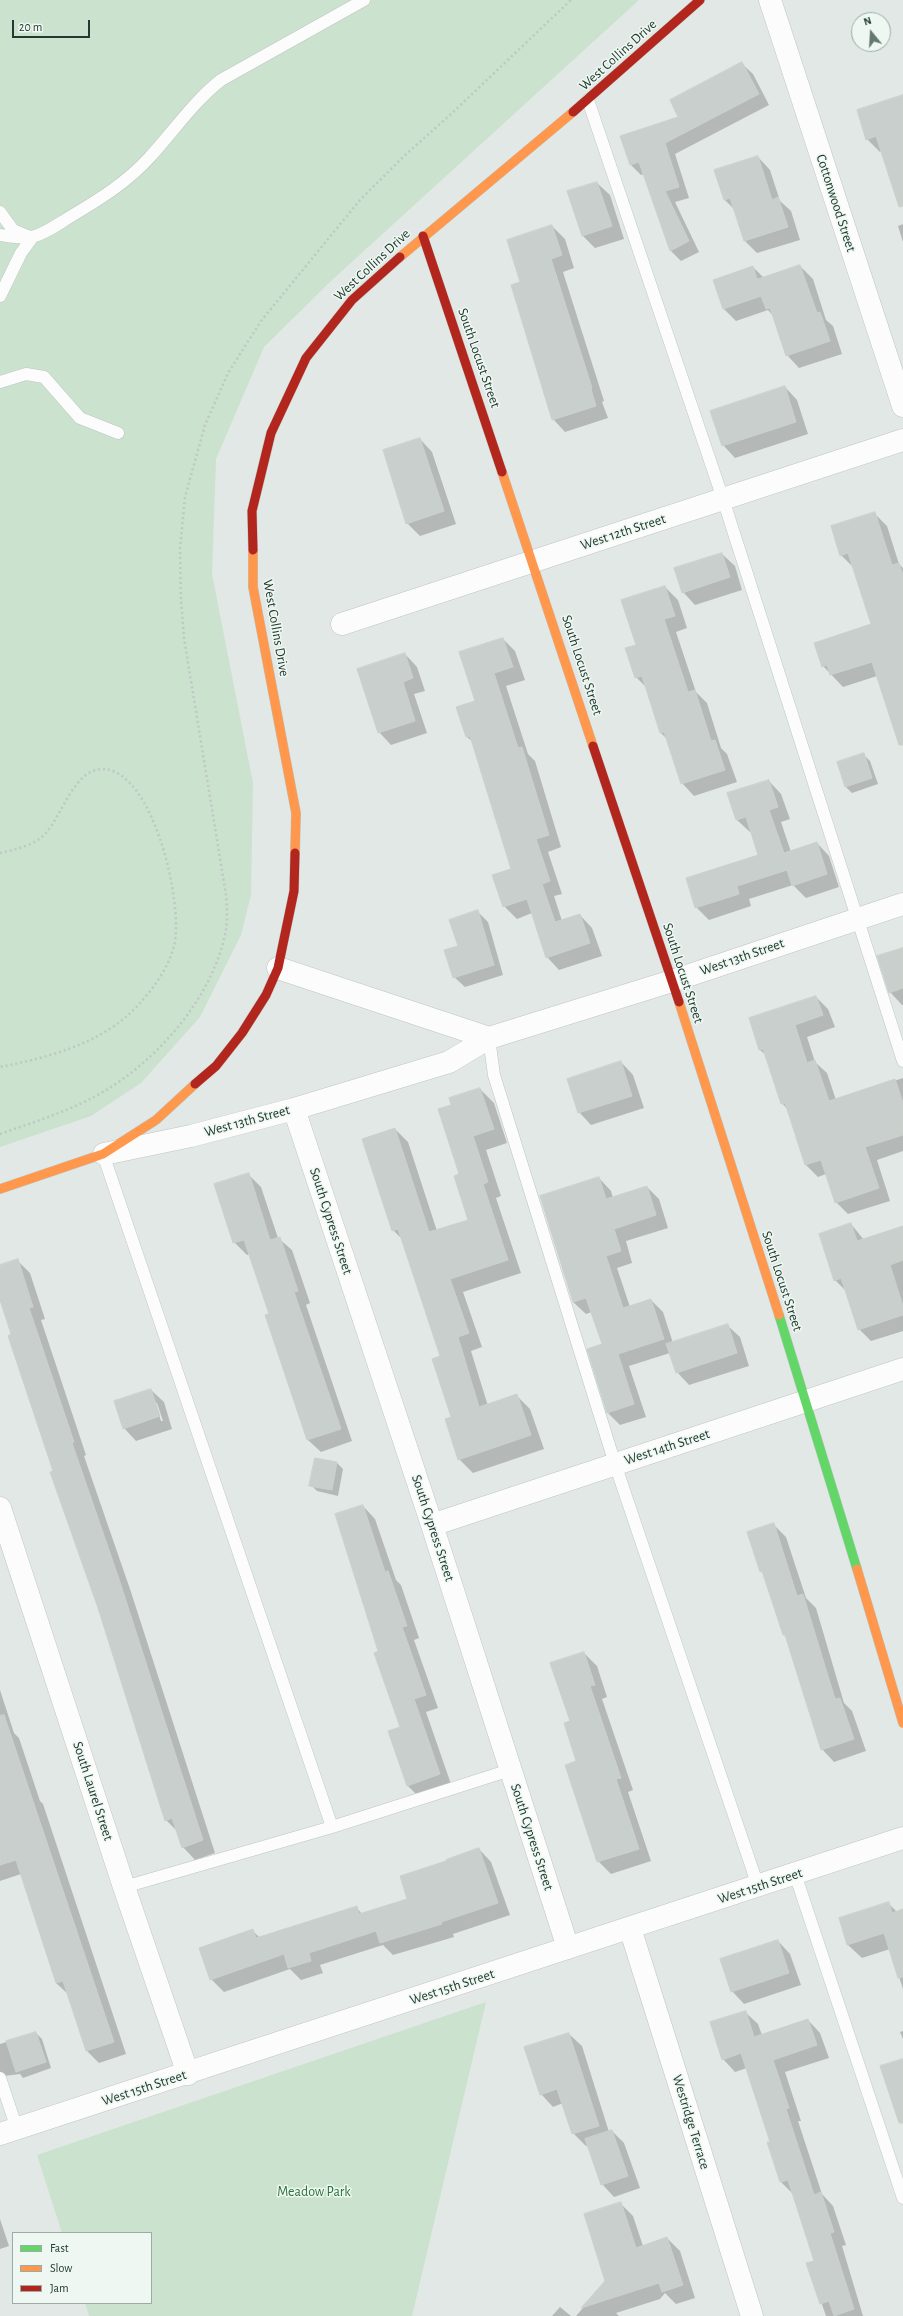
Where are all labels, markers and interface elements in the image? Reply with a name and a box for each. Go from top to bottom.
scale bar [14,12,92,38]
north arrow [851,12,891,52]
text: N [862,15,873,27]
street label: West Collins Drive [576,16,660,94]
text: 20 m [19,21,42,33]
street label: Cottonwood Street [812,152,860,254]
street label: West Collins Drive [330,225,414,305]
street label: South Locust Street [454,306,504,410]
street label: West 12th Street [578,510,668,554]
street label: West Collins Drive [259,578,293,678]
street label: South Locust Street [558,613,606,717]
street label: South Locust Street [659,921,707,1025]
street label: West 13th Street [698,935,786,979]
street label: West 13th Street [202,1102,292,1140]
street label: South Cypress Street [306,1166,356,1276]
street label: South Locust Street [758,1229,806,1333]
street label: West 14th Street [622,1425,712,1469]
street label: South Cypress Street [408,1473,458,1583]
street label: South Laurel Street [69,1739,117,1843]
street label: South Cypress Street [507,1782,557,1892]
street label: West 15th Street [716,1864,804,1908]
street label: West 15th Street [408,1965,496,2009]
street label: West 15th Street [100,2066,188,2110]
street label: Westridge Terrace [669,2073,713,2171]
park label: Meadow Park [277,2184,351,2200]
legend [12,2232,152,2304]
text: Fast [50,2242,69,2254]
text: Slow [50,2262,72,2274]
text: Jam [50,2282,69,2294]

